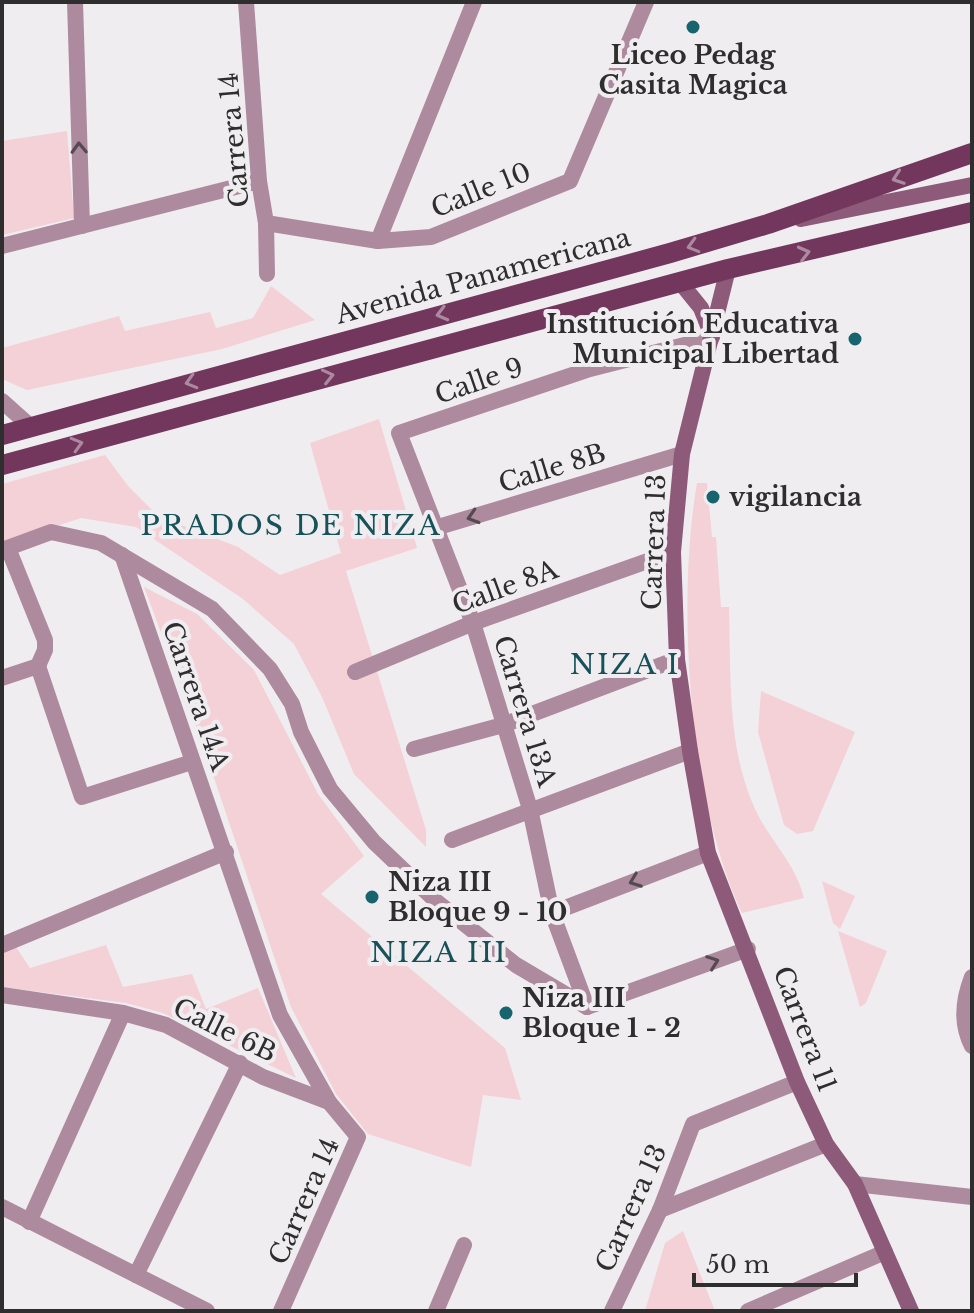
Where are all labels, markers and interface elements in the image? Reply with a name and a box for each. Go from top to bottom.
marker: Liceo Pedag Casita Magica [684,18,702,36]
place label: Liceo Pedag Casita Magica [598,39,788,101]
street label: Carrera 14 [212,71,256,209]
one-way arrow [71,141,88,154]
street label: Calle 10 [426,156,536,224]
one-way arrow [892,169,906,185]
street label: Avenida Panamericana [331,221,634,331]
one-way arrow [686,237,700,253]
one-way arrow [796,245,810,262]
one-way arrow [435,305,449,321]
place label: Institución Educativa Municipal Libertad [546,308,839,370]
marker: Institución Educativa Municipal Libertad [846,330,864,348]
street label: Calle 9 [431,351,527,411]
one-way arrow [321,368,334,385]
one-way arrow [185,373,198,389]
one-way arrow [70,437,84,453]
street label: Calle 8B [495,437,609,499]
street label: Carrera 13 [636,473,672,611]
place label: vigilancia [729,481,862,513]
marker: vigilancia [704,488,722,506]
district label: PRADOS DE NIZA [140,508,442,543]
one-way arrow [466,508,480,524]
street label: Calle 8A [448,553,563,621]
street label: Carrera 14A [156,617,237,776]
street label: Carrera 13A [487,632,563,791]
district label: NIZA I [570,647,680,682]
place label: Niza III Bloque 9 - 10 [388,866,567,928]
one-way arrow [629,871,643,888]
marker: Niza III Bloque 9 - 10 [363,888,381,906]
district label: NIZA III [370,935,508,970]
one-way arrow [706,955,720,972]
street label: Carrera 11 [766,962,844,1096]
place label: Niza III Bloque 1 - 2 [522,982,681,1044]
street label: Calle 6B [168,991,282,1069]
marker: Niza III Bloque 1 - 2 [497,1004,515,1022]
street label: Carrera 14 [262,1133,346,1269]
street label: Carrera 13 [589,1139,673,1277]
scale bar [694,1237,856,1287]
text: 50 m [706,1250,770,1279]

